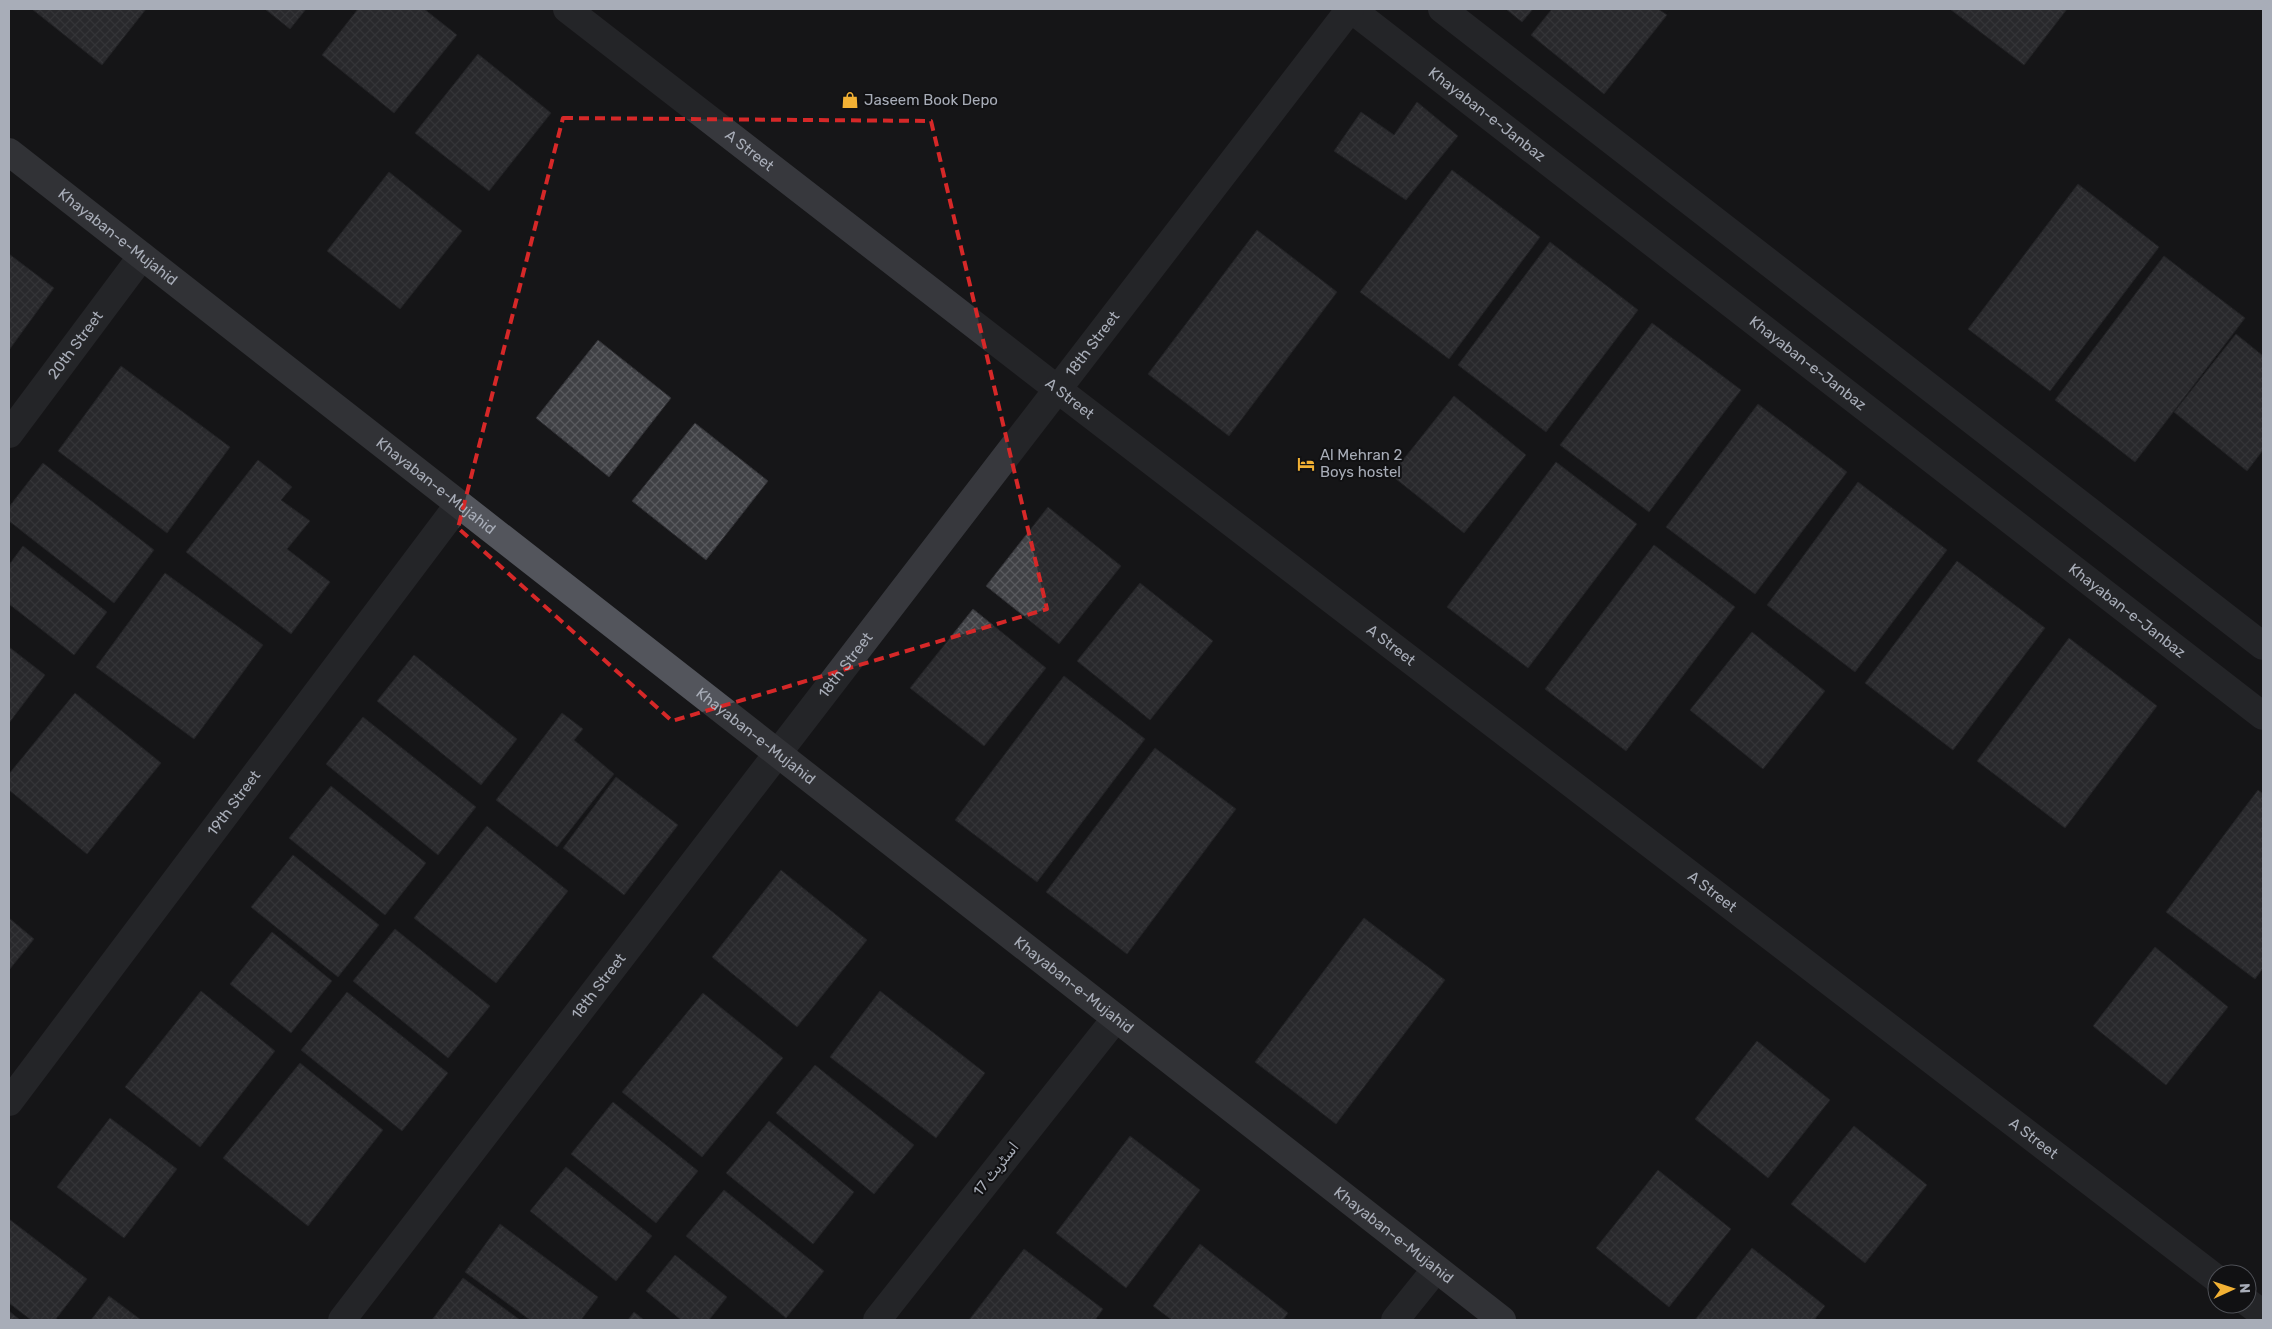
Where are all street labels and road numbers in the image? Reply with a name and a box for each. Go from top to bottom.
street label: Khayaban-e-Janbaz [1425,63,1549,166]
street label: A Street [722,126,778,175]
street label: Khayaban-e-Mujahid [54,185,181,289]
street label: 20th Street [44,307,107,383]
street label: 18th Street [1061,308,1123,381]
street label: Khayaban-e-Janbaz [1746,312,1870,414]
street label: A Street [1042,374,1098,423]
street label: Khayaban-e-Mujahid [373,434,499,538]
street label: Khayaban-e-Janbaz [2065,560,2190,662]
street label: A Street [1363,621,1419,670]
street label: 18th Street [815,629,876,702]
street label: Khayaban-e-Mujahid [692,684,819,788]
street label: 19th Street [203,767,264,840]
street label: A Street [1684,867,1740,916]
street label: Khayaban-e-Mujahid [1011,933,1137,1037]
street label: 18th Street [568,950,630,1023]
street label: A Street [2006,1114,2062,1163]
street label: اسٹریٹ 17 [969,1138,1023,1200]
street label: Khayaban-e-Mujahid [1330,1183,1457,1287]

